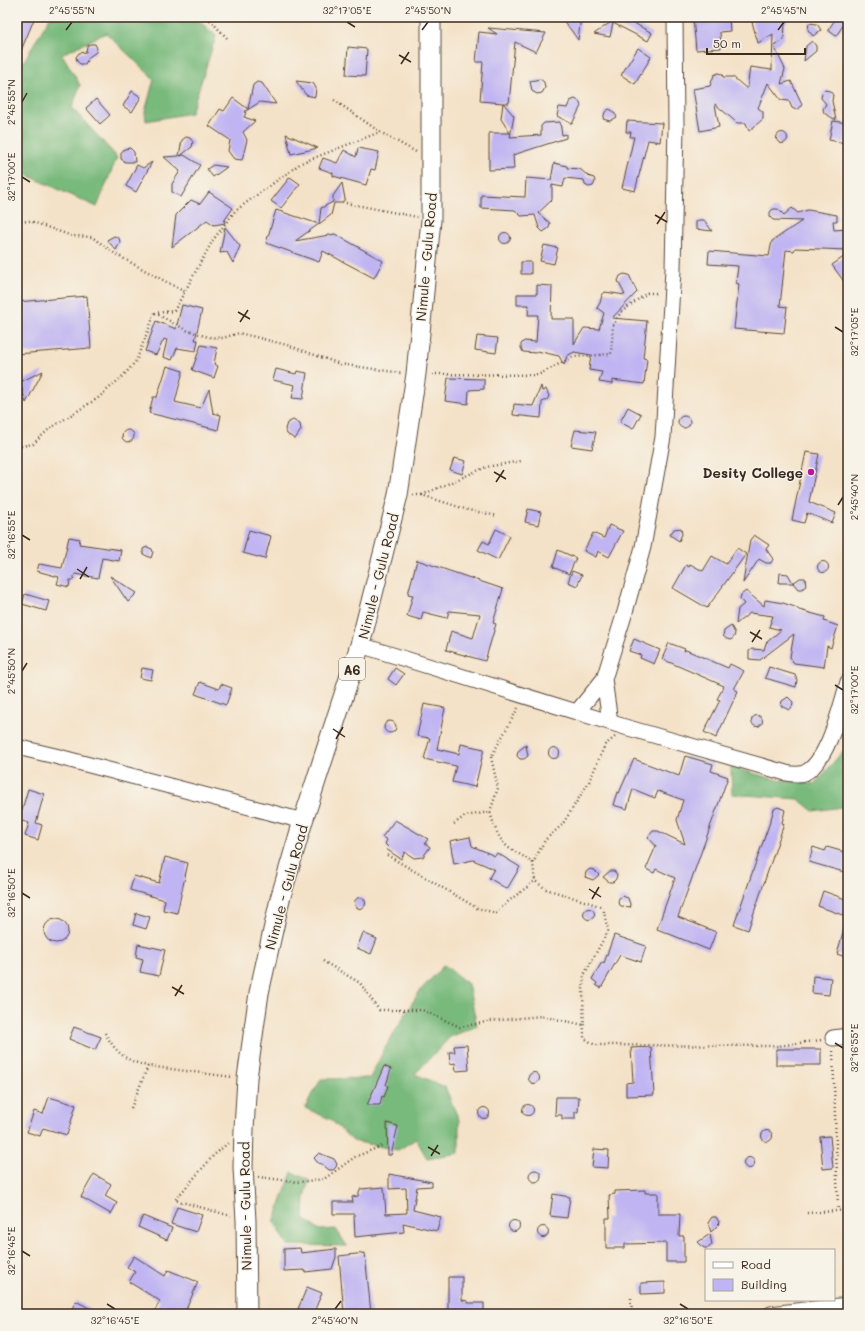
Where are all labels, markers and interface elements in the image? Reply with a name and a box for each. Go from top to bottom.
text: 2°45'55"N [49,3,95,17]
text: 32°17'05"E [323,3,372,17]
text: 2°45'50"N [405,3,451,17]
text: 2°45'45"N [761,3,807,17]
scale bar [707,30,805,56]
text: 50 m [713,35,741,51]
text: 2°45'55"N [4,79,18,125]
text: 32°17'00"E [4,152,18,202]
street label: Nimule - Gulu Road [411,192,441,322]
text: 32°17'05"E [847,307,861,356]
place label: Desity College [703,463,803,482]
marker: Desity College [806,467,816,477]
text: 2°45'40"N [847,474,861,520]
text: 32°16'55"E [4,510,18,559]
street label: Nimule - Gulu Road [353,511,403,641]
text: 2°45'50"N [4,648,18,694]
road number: A6 [339,658,365,680]
text: 32°17'00"E [847,665,861,715]
street label: Nimule - Gulu Road [260,822,312,952]
text: 32°16'50"E [4,868,18,918]
text: 32°16'55"E [847,1023,861,1072]
street label: Nimule - Gulu Road [234,1141,256,1271]
text: 32°16'45"E [4,1226,18,1275]
legend [705,1249,835,1301]
text: Road [741,1256,771,1272]
text: Building [741,1276,787,1292]
text: 32°16'45"E [91,1313,140,1327]
text: 2°45'40"N [312,1313,358,1327]
text: 32°16'50"E [663,1313,713,1327]

